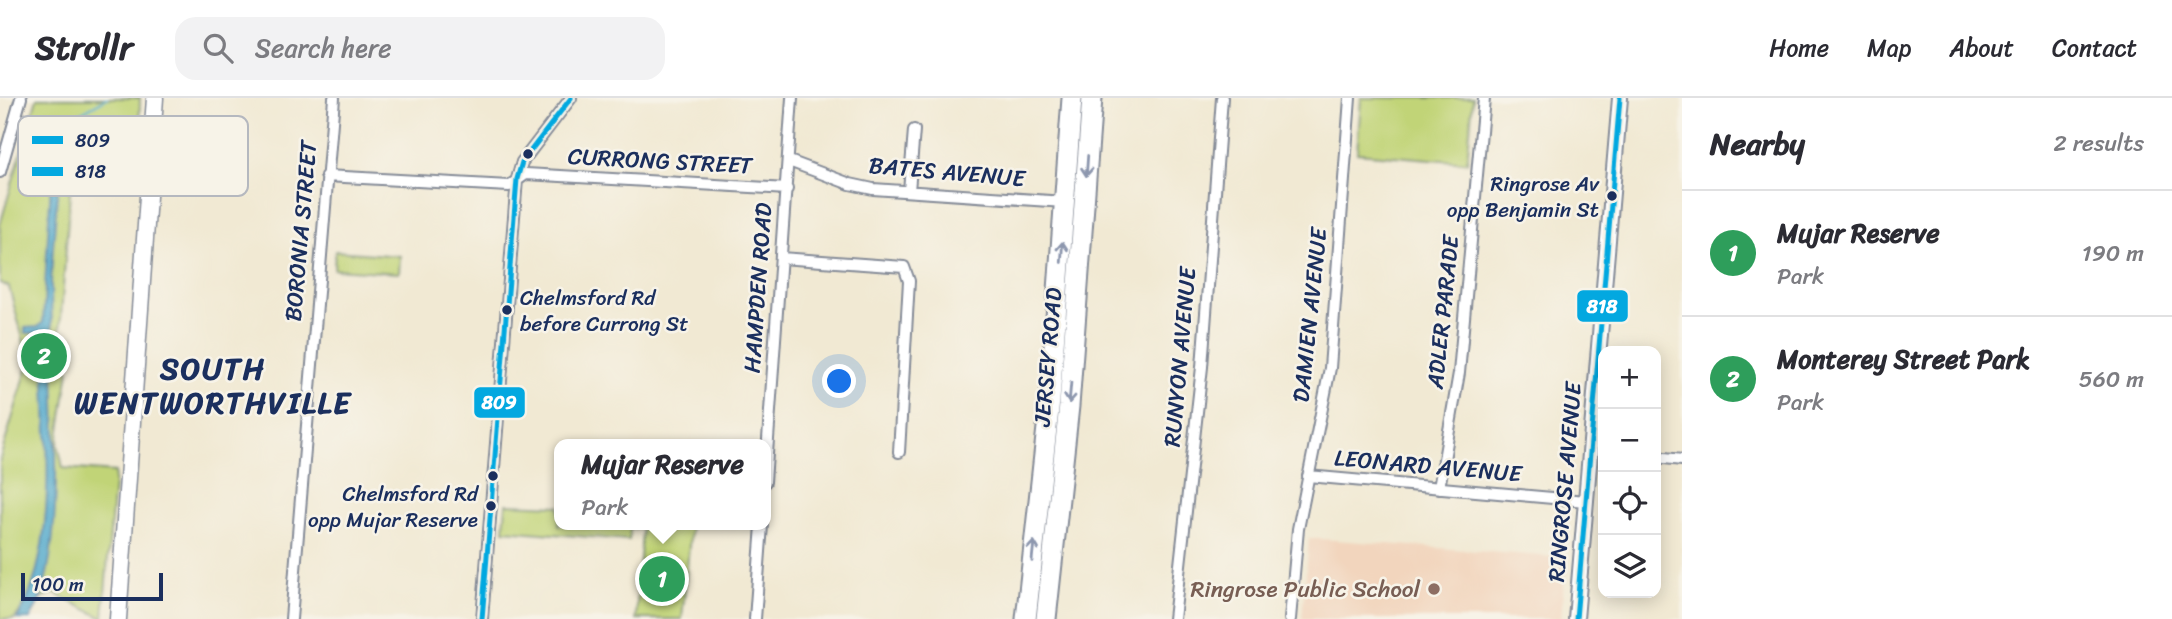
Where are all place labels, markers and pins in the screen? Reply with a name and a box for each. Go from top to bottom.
unlabelled marker [521,147,535,161]
place label: Ringrose Av opp Benjamin St [1447,165,1600,229]
marker: Ringrose Av opp Benjamin St [1605,189,1619,203]
place label: Chelmsford Rd before Currong St [520,279,688,343]
marker: Chelmsford Rd before Currong St [500,303,514,317]
pin: 2 [21,330,67,382]
unlabelled marker [486,469,500,483]
place label: Chelmsford Rd opp Mujar Reserve [308,475,480,539]
marker: Chelmsford Rd opp Mujar Reserve [484,499,498,513]
pin: 1 [639,553,685,605]
place label: Ringrose Public School [1190,569,1420,610]
marker: Ringrose Public School [1426,581,1442,597]

